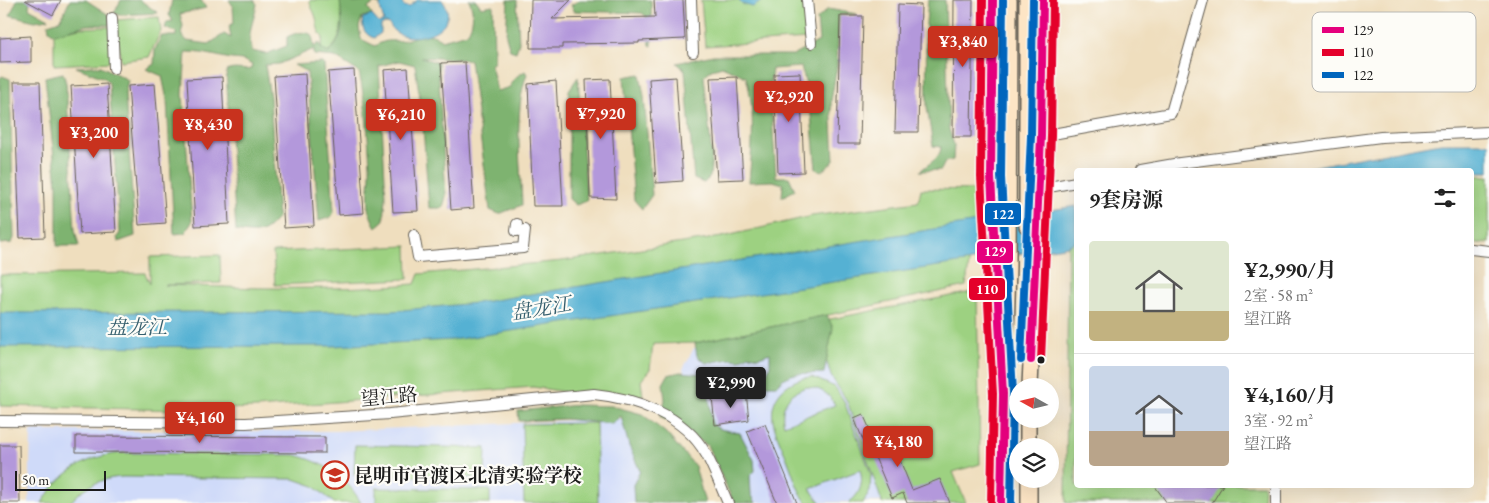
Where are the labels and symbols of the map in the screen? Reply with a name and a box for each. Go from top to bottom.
legend [1312,12,1476,92]
text: 129 [1353,21,1373,39]
pin: ¥3,840 [922,26,1004,68]
text: 110 [1353,43,1373,61]
text: 122 [1353,66,1373,84]
pin: ¥2,920 [748,80,830,123]
pin: ¥6,210 [360,98,442,141]
pin: ¥7,920 [560,98,642,140]
pin: ¥8,430 [167,108,249,151]
pin: ¥3,200 [53,116,135,159]
line badge: 122 [984,202,1022,226]
text: 122 [992,205,1015,223]
line badge: 129 [976,240,1014,264]
text: 129 [984,242,1007,260]
line badge: 110 [968,277,1006,301]
text: 110 [976,280,999,298]
water label: 盘龙江 [509,290,576,326]
water label: 盘龙江 [107,314,170,340]
unlabelled marker [1036,355,1046,365]
pin: ¥2,990 [690,366,772,409]
north arrow [1009,378,1059,428]
street label: 望江路 [360,382,419,411]
pin: ¥4,160 [159,402,241,444]
pin: ¥4,180 [857,426,939,468]
school or university icon: 昆明市官渡区北清实验学校 [320,460,350,490]
place label: 昆明市官渡区北清实验学校 [354,463,582,488]
scale bar [15,468,106,491]

